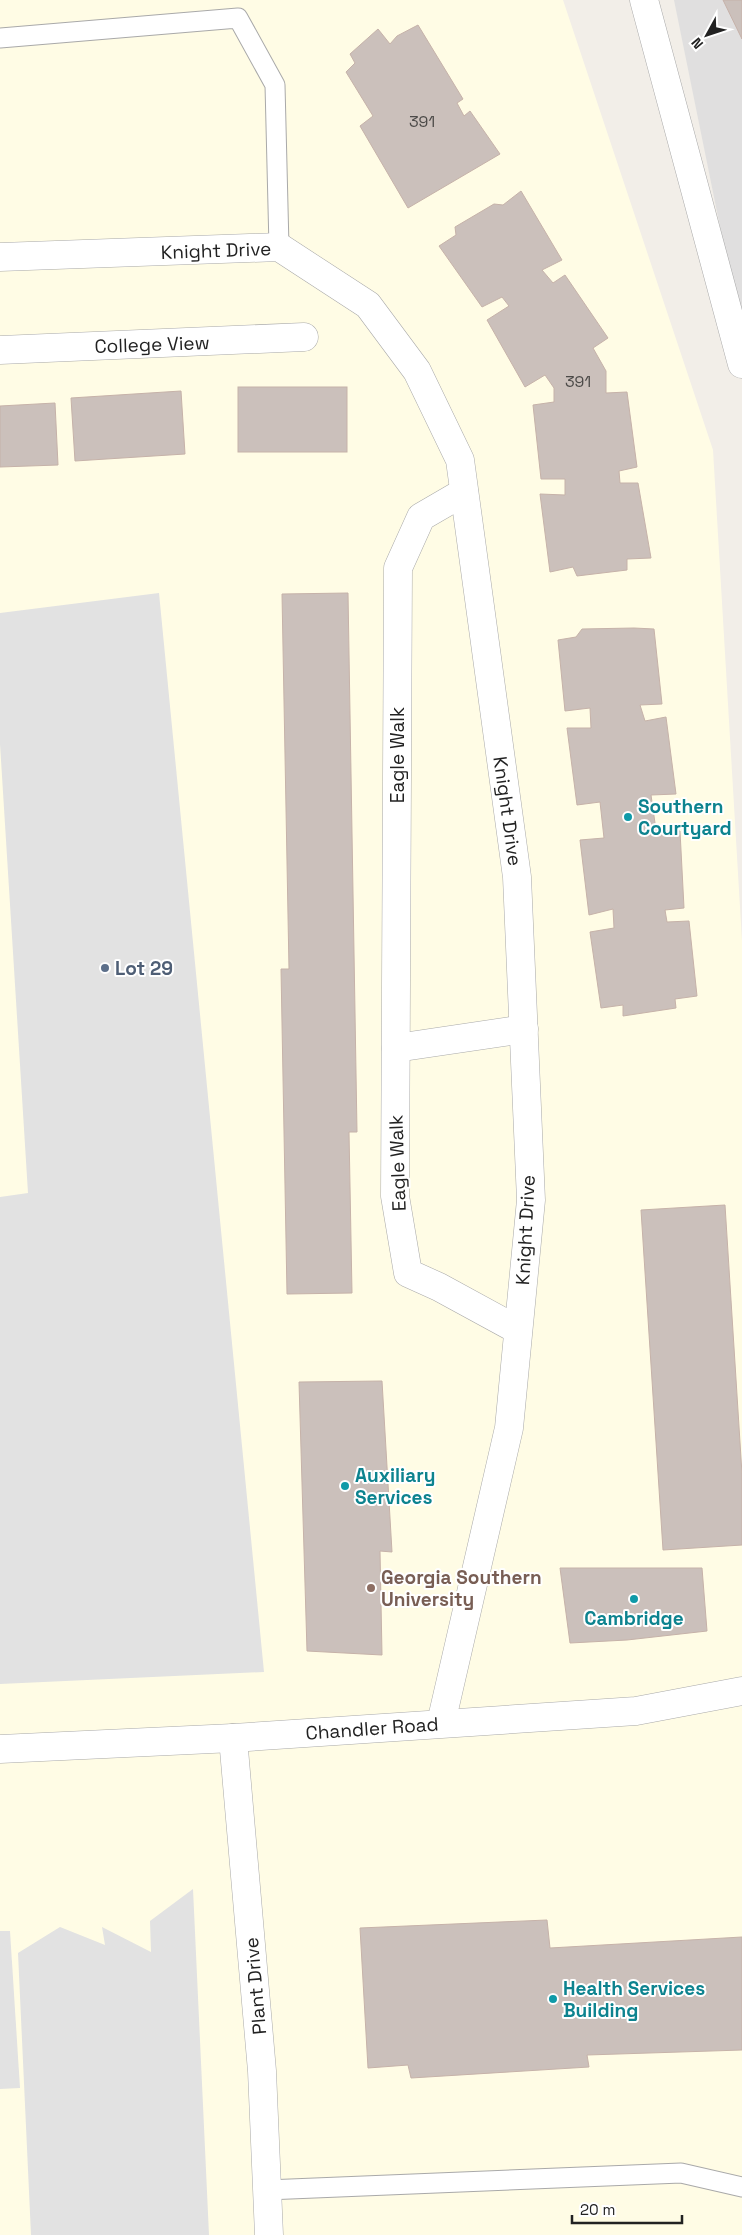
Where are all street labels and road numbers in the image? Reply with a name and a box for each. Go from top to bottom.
street label: Knight Drive [160,236,272,265]
street label: College View [94,330,210,359]
street label: Eagle Walk [385,707,410,803]
street label: Knight Drive [487,755,528,868]
street label: Eagle Walk [383,1114,412,1212]
street label: Knight Drive [510,1174,541,1286]
street label: Chandler Road [305,1711,439,1746]
street label: Plant Drive [239,1936,272,2036]

